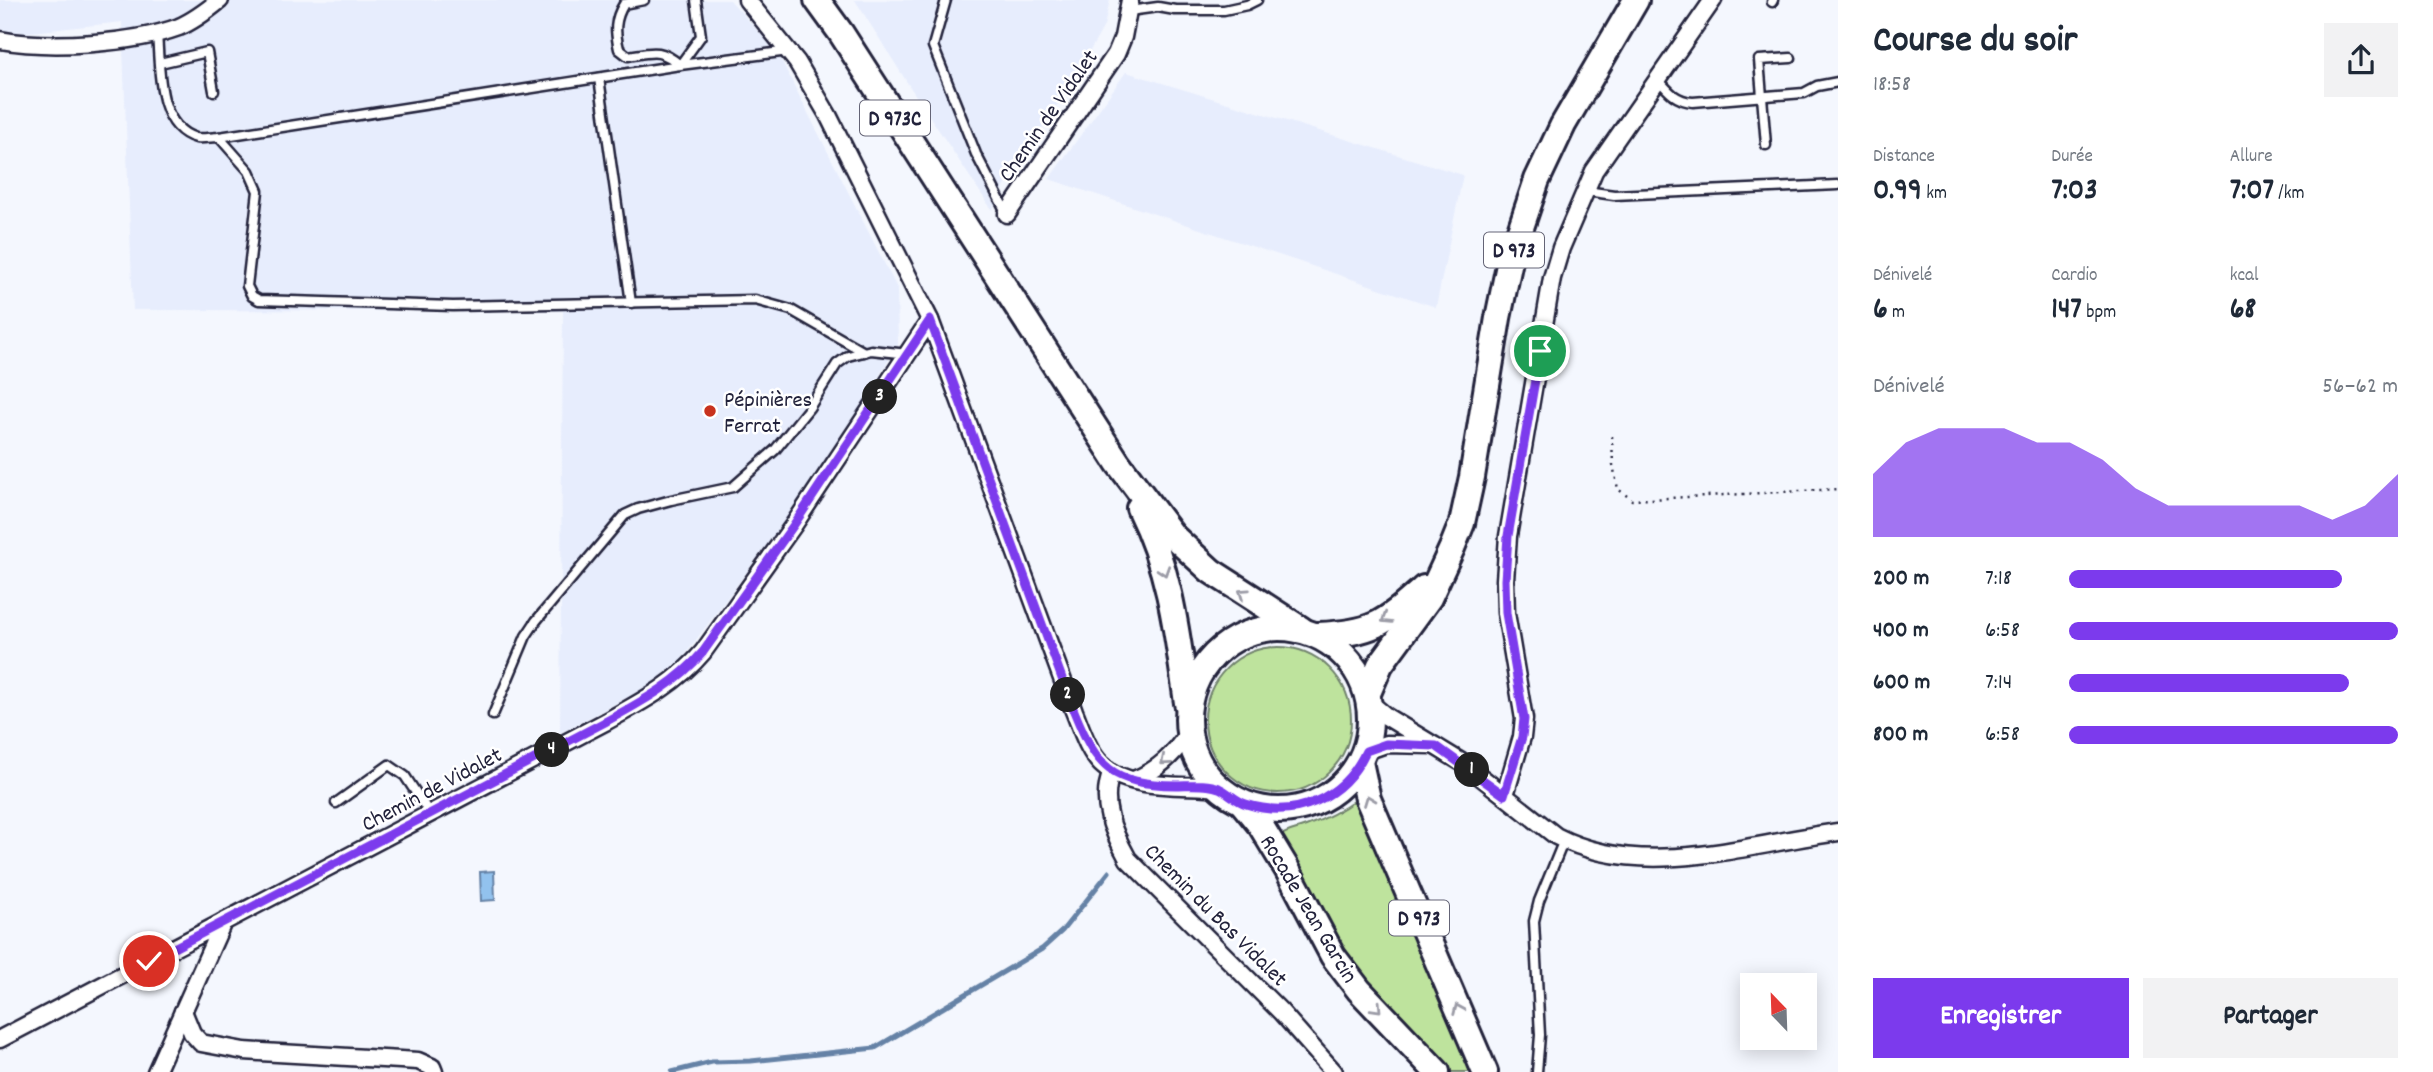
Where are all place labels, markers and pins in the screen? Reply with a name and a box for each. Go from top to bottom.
pin [1510,321,1570,381]
pin: 3 [862,380,898,414]
place label: Pépinières Ferrat [724,385,812,444]
marker: Pépinières Ferrat [702,403,718,419]
pin: 2 [1050,678,1086,712]
pin: 4 [534,732,570,768]
pin: 1 [1454,752,1490,788]
pin [119,931,179,991]

